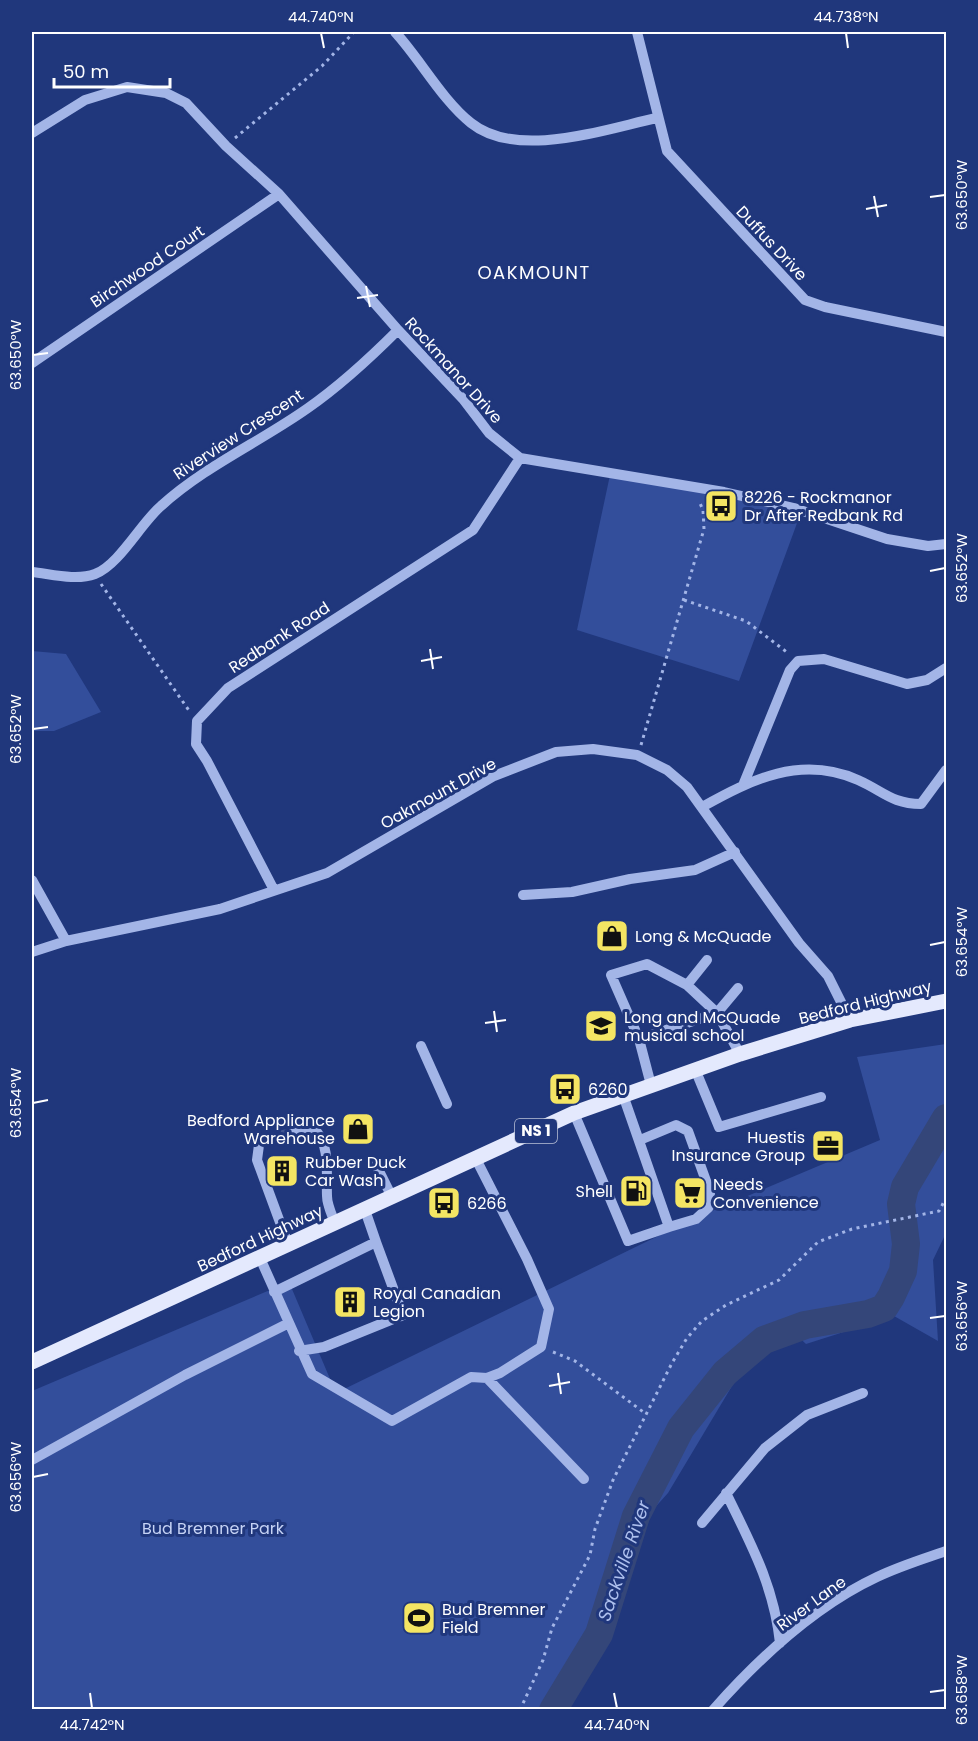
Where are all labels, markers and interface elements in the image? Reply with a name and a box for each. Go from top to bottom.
text: 44.740°N [288,6,354,27]
text: 44.738°N [813,6,879,27]
scale bar [54,51,170,89]
text: 50 m [63,59,109,84]
text: 63.650°W [951,159,972,230]
street label: Duffus Drive [731,201,813,286]
street label: Birchwood Court [86,220,209,313]
district label: OAKMOUNT [477,260,591,285]
street label: Rockmanor Drive [400,312,508,429]
text: 63.650°W [5,319,26,390]
street label: Riverview Crescent [169,384,308,485]
place label: 8226 - Rockmanor Dr After Redbank Rd [744,486,903,527]
bus stop icon: 8226 - Rockmanor Dr After Redbank Rd [703,488,739,524]
text: 63.652°W [951,533,972,603]
street label: Redbank Road [224,596,334,679]
text: 63.652°W [5,694,26,764]
street label: Oakmount Drive [376,752,500,835]
text: 63.654°W [951,906,972,977]
shop icon: Long & McQuade [594,918,630,954]
place label: Long & McQuade [635,925,772,948]
street label: Bedford Highway [796,975,934,1030]
place label: Long and McQuade musical school [624,1006,781,1047]
school or university icon: Long and McQuade musical school [583,1008,619,1044]
text: 63.654°W [5,1067,26,1138]
bus stop icon: 6260 [547,1071,583,1107]
place label: 6260 [588,1078,628,1101]
place label: Bedford Appliance Warehouse [187,1109,335,1150]
shop icon: Bedford Appliance Warehouse [340,1111,376,1147]
road number: NS 1 [515,1119,557,1143]
place label: Huestis Insurance Group [672,1126,805,1167]
office icon: Huestis Insurance Group [810,1128,846,1164]
place label: Rubber Duck Car Wash [305,1151,407,1192]
building icon: Rubber Duck Car Wash [264,1153,300,1189]
fuel station icon: Shell [618,1173,654,1209]
place label: Needs Convenience [713,1173,819,1214]
supermarket icon: Needs Convenience [672,1175,708,1211]
place label: Shell [576,1180,613,1203]
bus stop icon: 6266 [426,1185,462,1221]
place label: 6266 [467,1192,507,1215]
street label: Bedford Highway [194,1199,327,1278]
text: 63.656°W [951,1280,972,1351]
place label: Royal Canadian Legion [373,1282,501,1323]
building icon: Royal Canadian Legion [332,1284,368,1320]
text: 63.656°W [5,1441,26,1512]
water label: Sackville River [591,1496,656,1625]
park label: Bud Bremner Park [142,1517,285,1540]
street label: River Lane [772,1570,851,1636]
place label: Bud Bremner Field [442,1598,545,1639]
sports icon: Bud Bremner Field [401,1600,437,1636]
text: 63.658°W [951,1654,972,1725]
text: 44.742°N [60,1714,124,1735]
text: 44.740°N [584,1714,650,1735]

